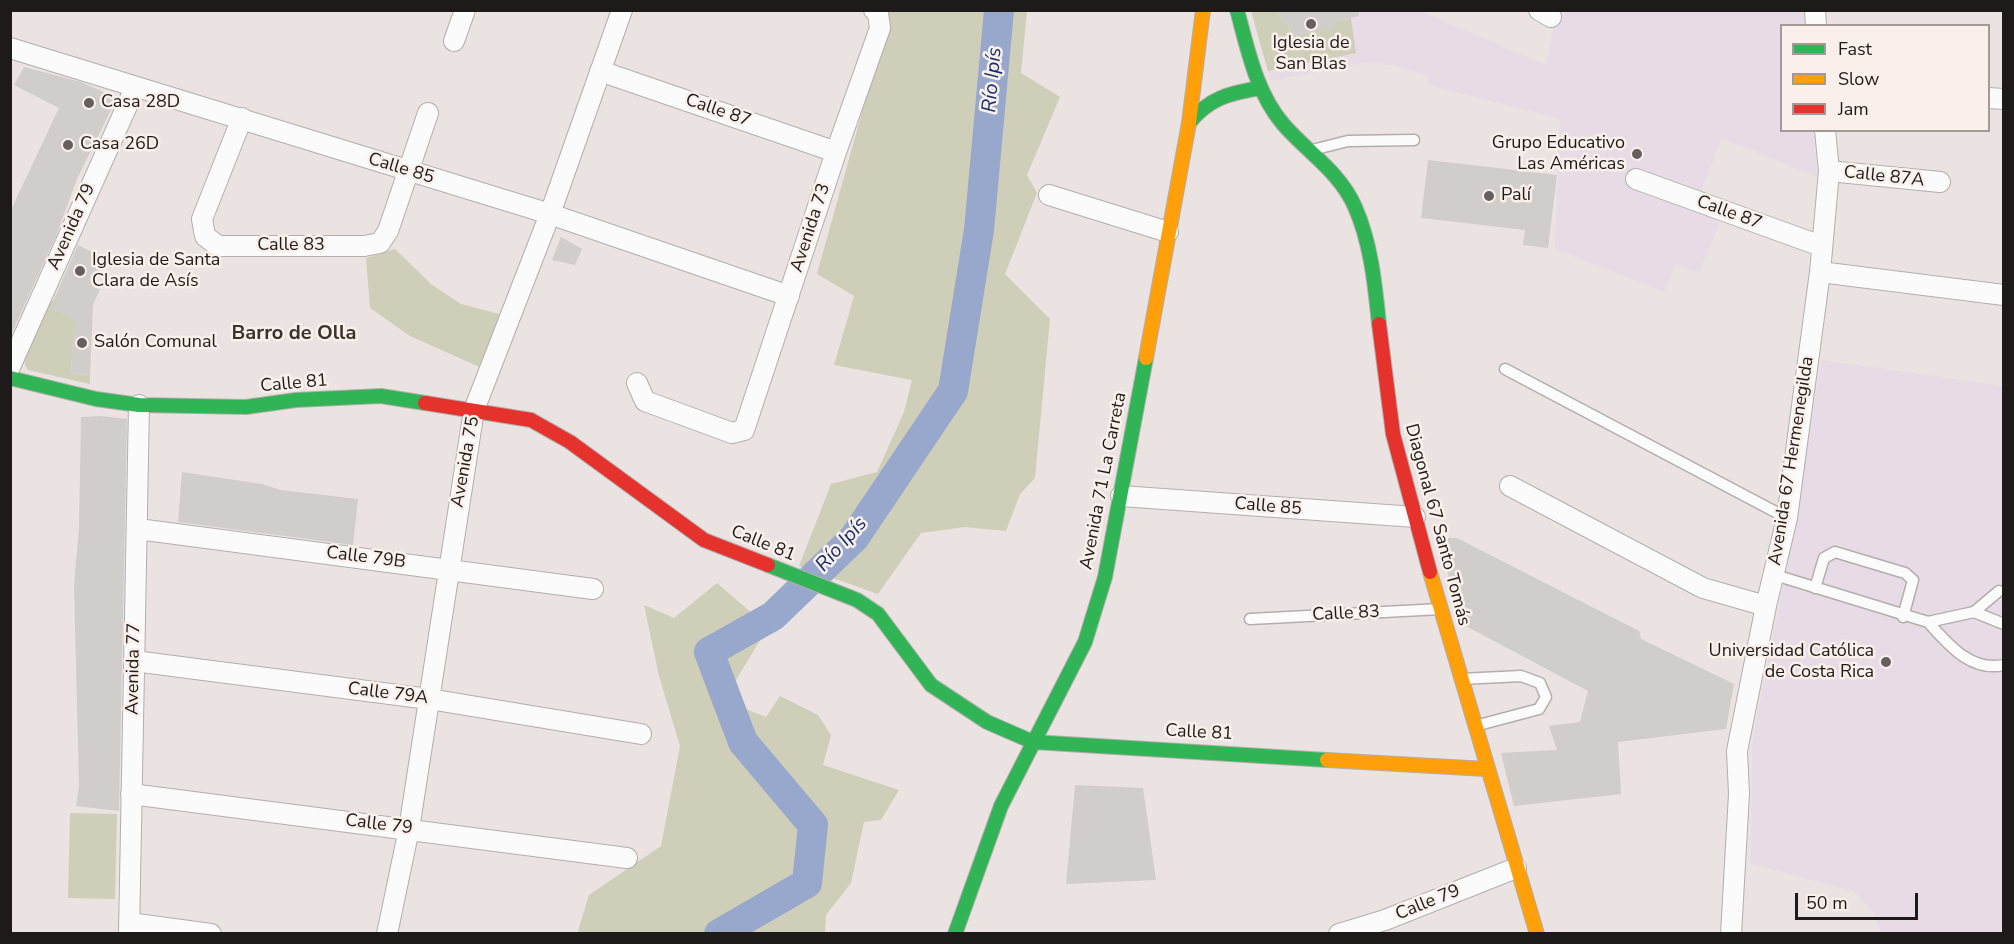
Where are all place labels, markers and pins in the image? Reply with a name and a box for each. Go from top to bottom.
marker: Iglesia de San Blas [1304,17,1318,31]
place label: Iglesia de San Blas [1272,33,1350,76]
place label: Casa 28D [101,92,180,114]
marker: Casa 28D [82,96,96,110]
place label: Grupo Educativo Las Américas [1492,133,1625,176]
place label: Casa 26D [80,134,159,156]
marker: Casa 26D [61,138,75,152]
marker: Grupo Educativo Las Américas [1630,147,1644,161]
place label: Palí [1501,185,1531,207]
marker: Palí [1482,189,1496,203]
place label: Iglesia de Santa Clara de Asís [92,250,220,292]
marker: Iglesia de Santa Clara de Asís [73,264,87,278]
place label: Salón Comunal [94,332,217,354]
marker: Salón Comunal [75,336,89,350]
place label: Universidad Católica de Costa Rica [1709,641,1874,684]
marker: Universidad Católica de Costa Rica [1879,655,1893,669]

